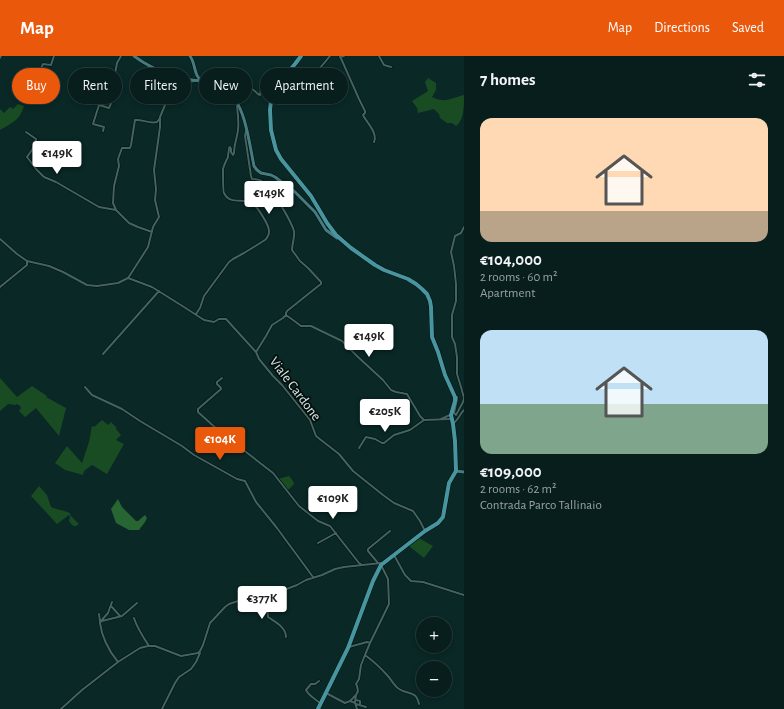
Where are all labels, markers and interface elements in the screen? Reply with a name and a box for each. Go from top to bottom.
text: Map [20,19,54,38]
text: Map [608,21,632,35]
text: Directions [654,21,710,35]
text: Saved [732,21,764,35]
chip: Buy [12,68,60,104]
chip: Rent [68,68,122,104]
chip: Filters [130,68,191,104]
chip: New [199,68,252,104]
chip: Apartment [260,68,348,104]
icon: filters [746,69,768,91]
text: 7 homes [480,71,536,88]
pin: €149K [29,141,85,175]
icon: home [588,144,660,216]
text: €149K [41,147,73,160]
pin: €149K [241,181,297,215]
text: €149K [253,187,285,200]
text: €104,000 [480,251,542,268]
text: 2 rooms · 60 m² [480,271,557,284]
text: Apartment [480,287,535,300]
pin: €149K [341,324,397,358]
text: €149K [353,330,385,343]
street label: Viale Cardone [267,355,323,423]
icon: home [588,356,660,428]
pin: €205K [357,399,413,433]
text: €205K [369,405,401,418]
pin: €104K [192,427,248,461]
text: €104K [204,433,236,446]
text: €109,000 [480,463,542,480]
text: 2 rooms · 62 m² [480,483,556,496]
pin: €109K [305,486,361,520]
text: €109K [317,492,349,505]
text: Contrada Parco Tallinaio [480,499,602,512]
pin: €377K [234,586,290,620]
text: €377K [247,592,277,605]
map controls [416,617,452,697]
button: + [416,617,452,653]
button: − [416,661,452,697]

